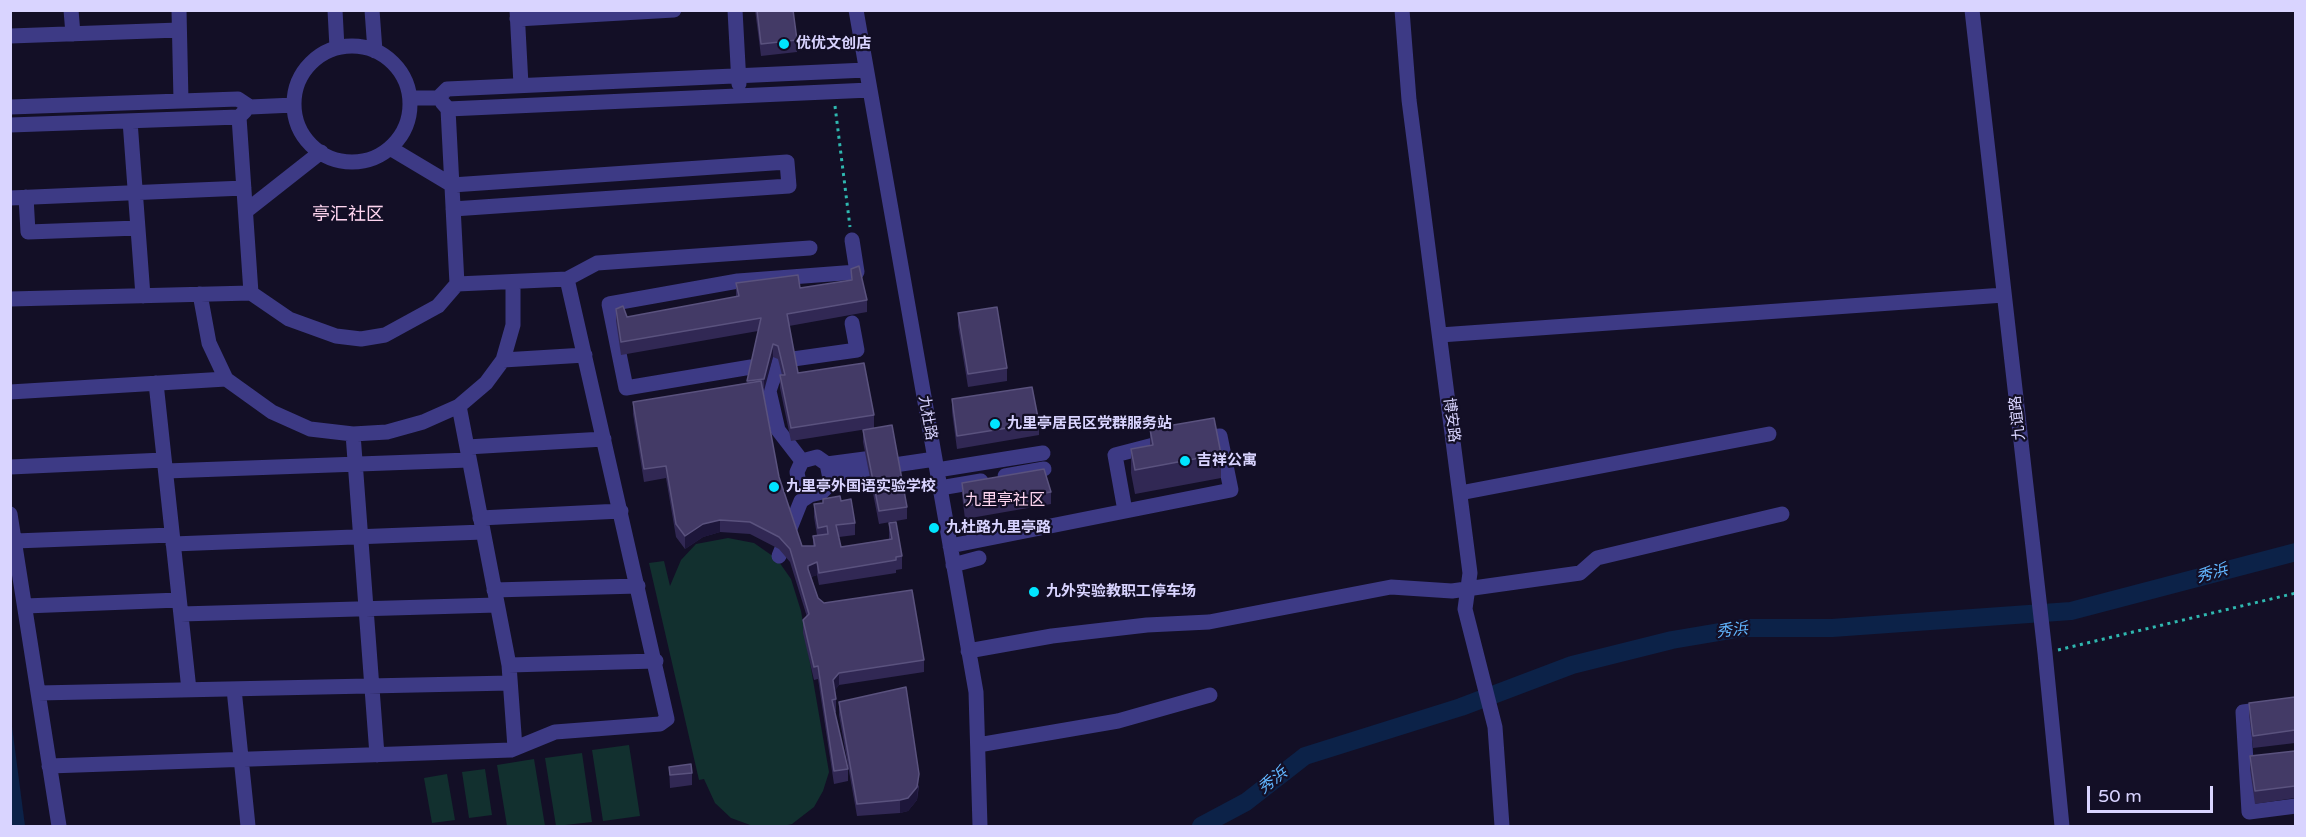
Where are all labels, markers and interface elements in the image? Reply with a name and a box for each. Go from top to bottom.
place label: 优优文创店 [796,35,871,53]
marker: 优优文创店 [777,37,791,51]
district label: 亭汇社区 [312,204,384,226]
street label: 九杜路 [914,394,940,442]
street label: 九谊路 [2007,395,2029,441]
street label: 博安路 [1439,397,1463,443]
place label: 九里亭居民区党群服务站 [1007,415,1172,433]
marker: 九里亭居民区党群服务站 [988,417,1002,431]
place label: 吉祥公寓 [1197,452,1257,470]
marker: 吉祥公寓 [1178,454,1192,468]
place label: 九里亭外国语实验学校 [786,478,936,496]
marker: 九里亭外国语实验学校 [767,480,781,494]
district label: 九里亭社区 [965,491,1045,511]
place label: 九杜路九里亭路 [946,519,1051,537]
marker: 九杜路九里亭路 [927,521,941,535]
water label: 秀浜 [2194,561,2230,587]
place label: 九外实验教职工停车场 [1046,583,1196,601]
marker: 九外实验教职工停车场 [1027,585,1041,599]
water label: 秀浜 [1715,620,1749,642]
water label: 秀浜 [1254,764,1292,798]
scale bar [2090,774,2216,812]
text: 50 m [2098,785,2142,807]

